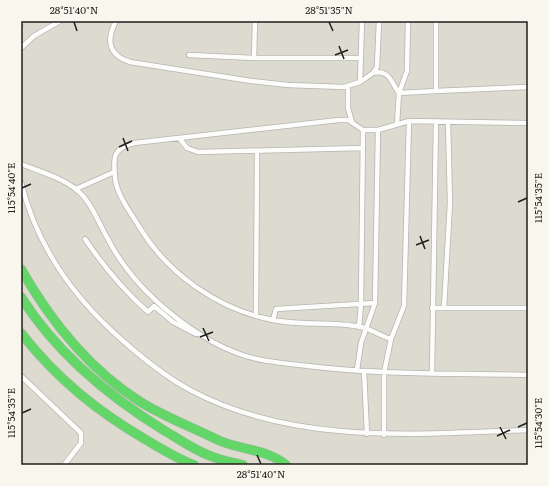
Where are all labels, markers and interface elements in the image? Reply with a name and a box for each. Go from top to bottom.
text: 28°51'40"N [50,2,98,17]
text: 28°51'35"N [305,2,353,17]
text: 115°54'40"E [3,163,18,213]
text: 115°54'35"E [530,173,545,223]
text: 115°54'35"E [3,388,18,438]
text: 115°54'30"E [530,398,545,448]
text: 28°51'40"N [237,466,285,481]

